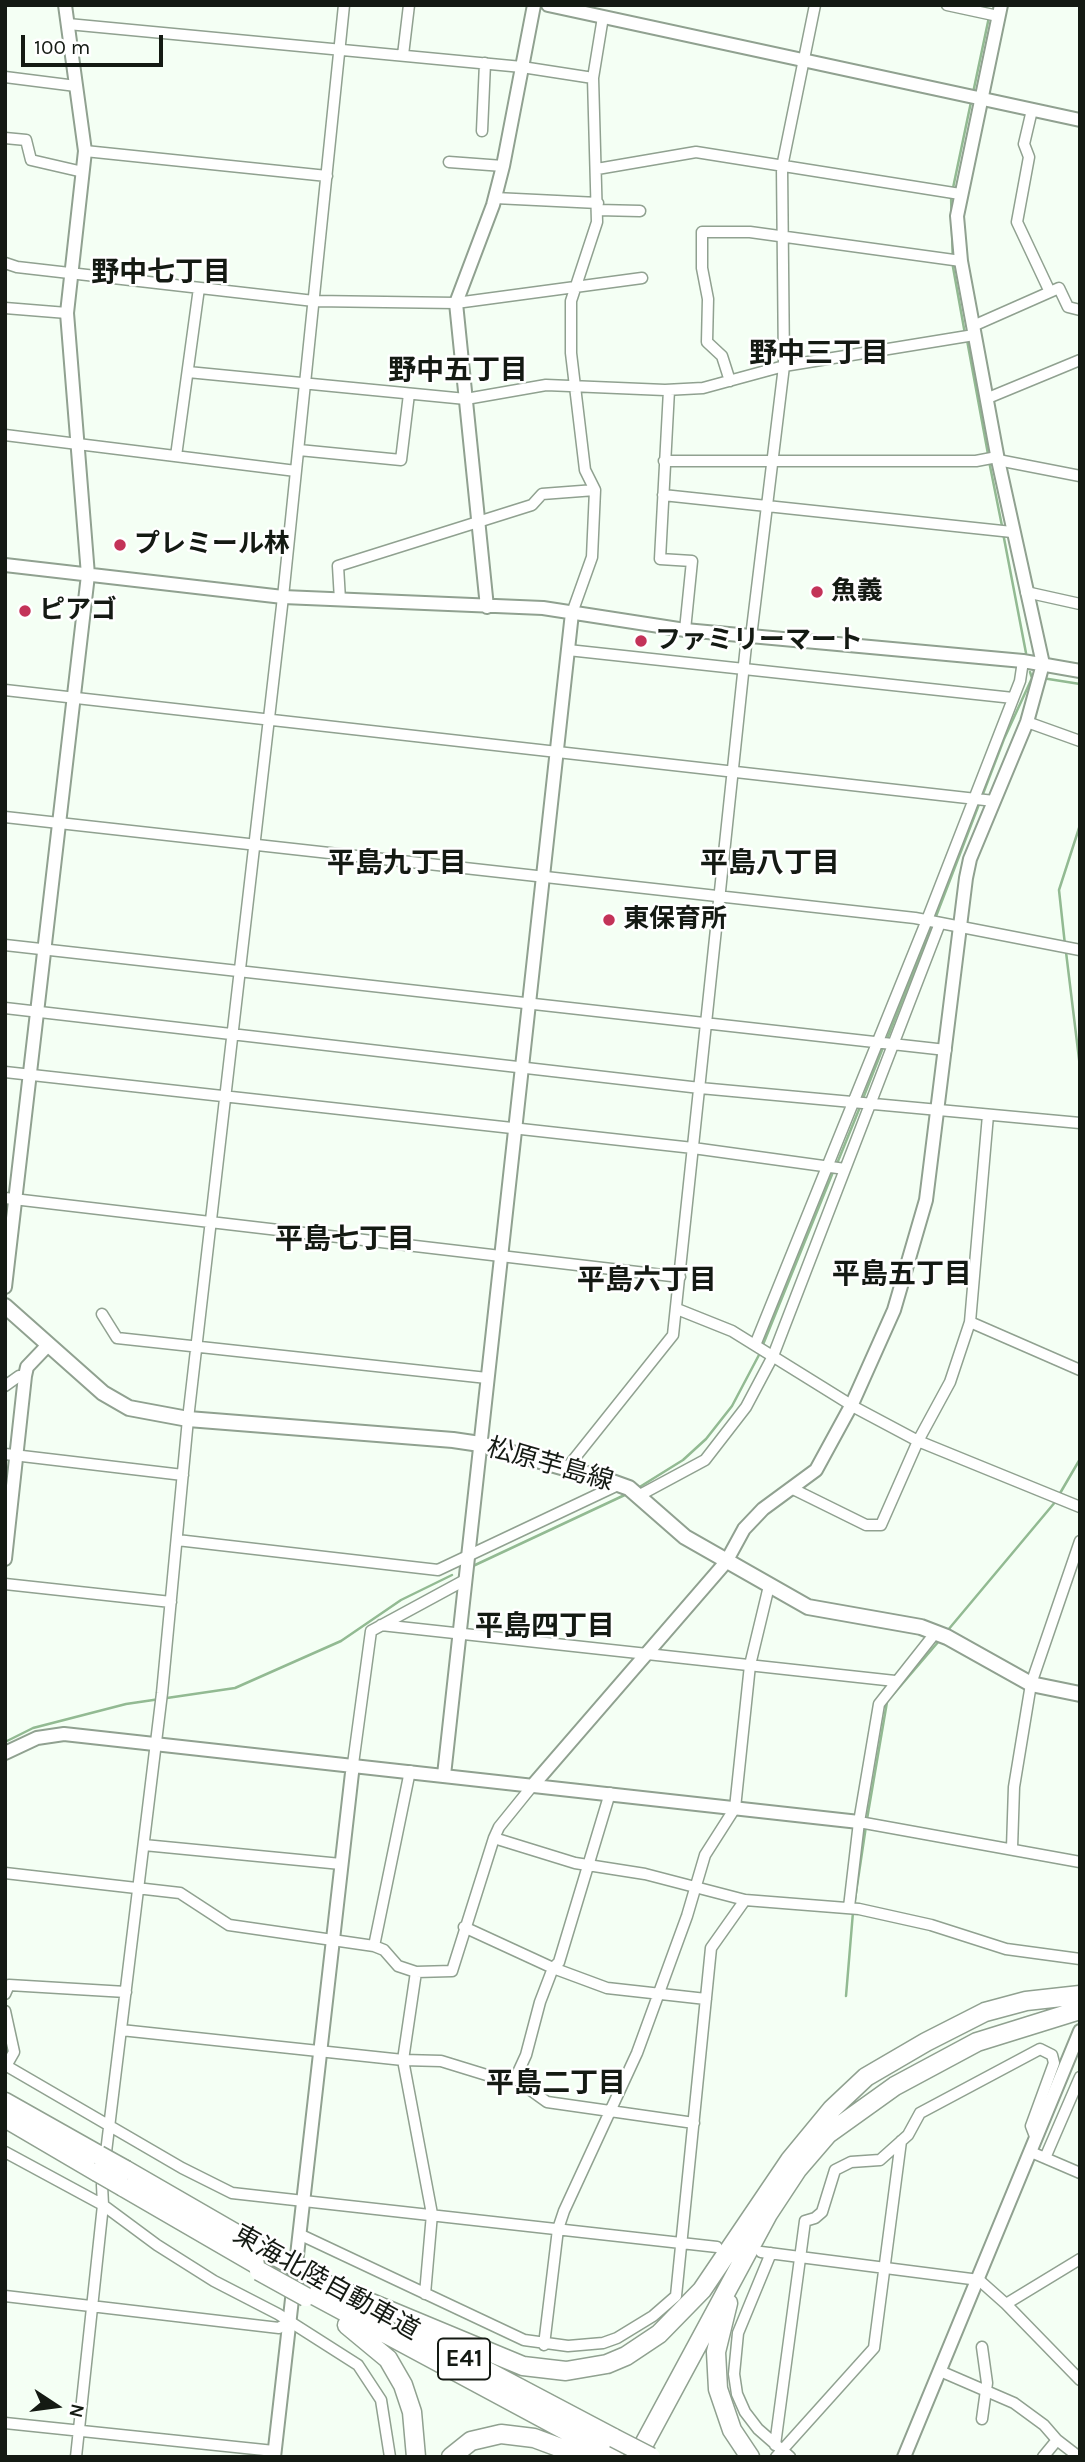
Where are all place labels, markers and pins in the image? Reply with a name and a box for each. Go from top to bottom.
place label: プレミール林 [134,529,290,561]
marker: プレミール林 [112,537,128,553]
place label: 魚義 [831,576,883,608]
marker: 魚義 [809,584,825,600]
place label: ピアゴ [39,595,117,627]
marker: ピアゴ [17,603,33,619]
place label: ファミリーマート [655,625,863,657]
marker: ファミリーマート [633,633,649,649]
place label: 東保育所 [623,904,727,936]
marker: 東保育所 [601,912,617,928]

